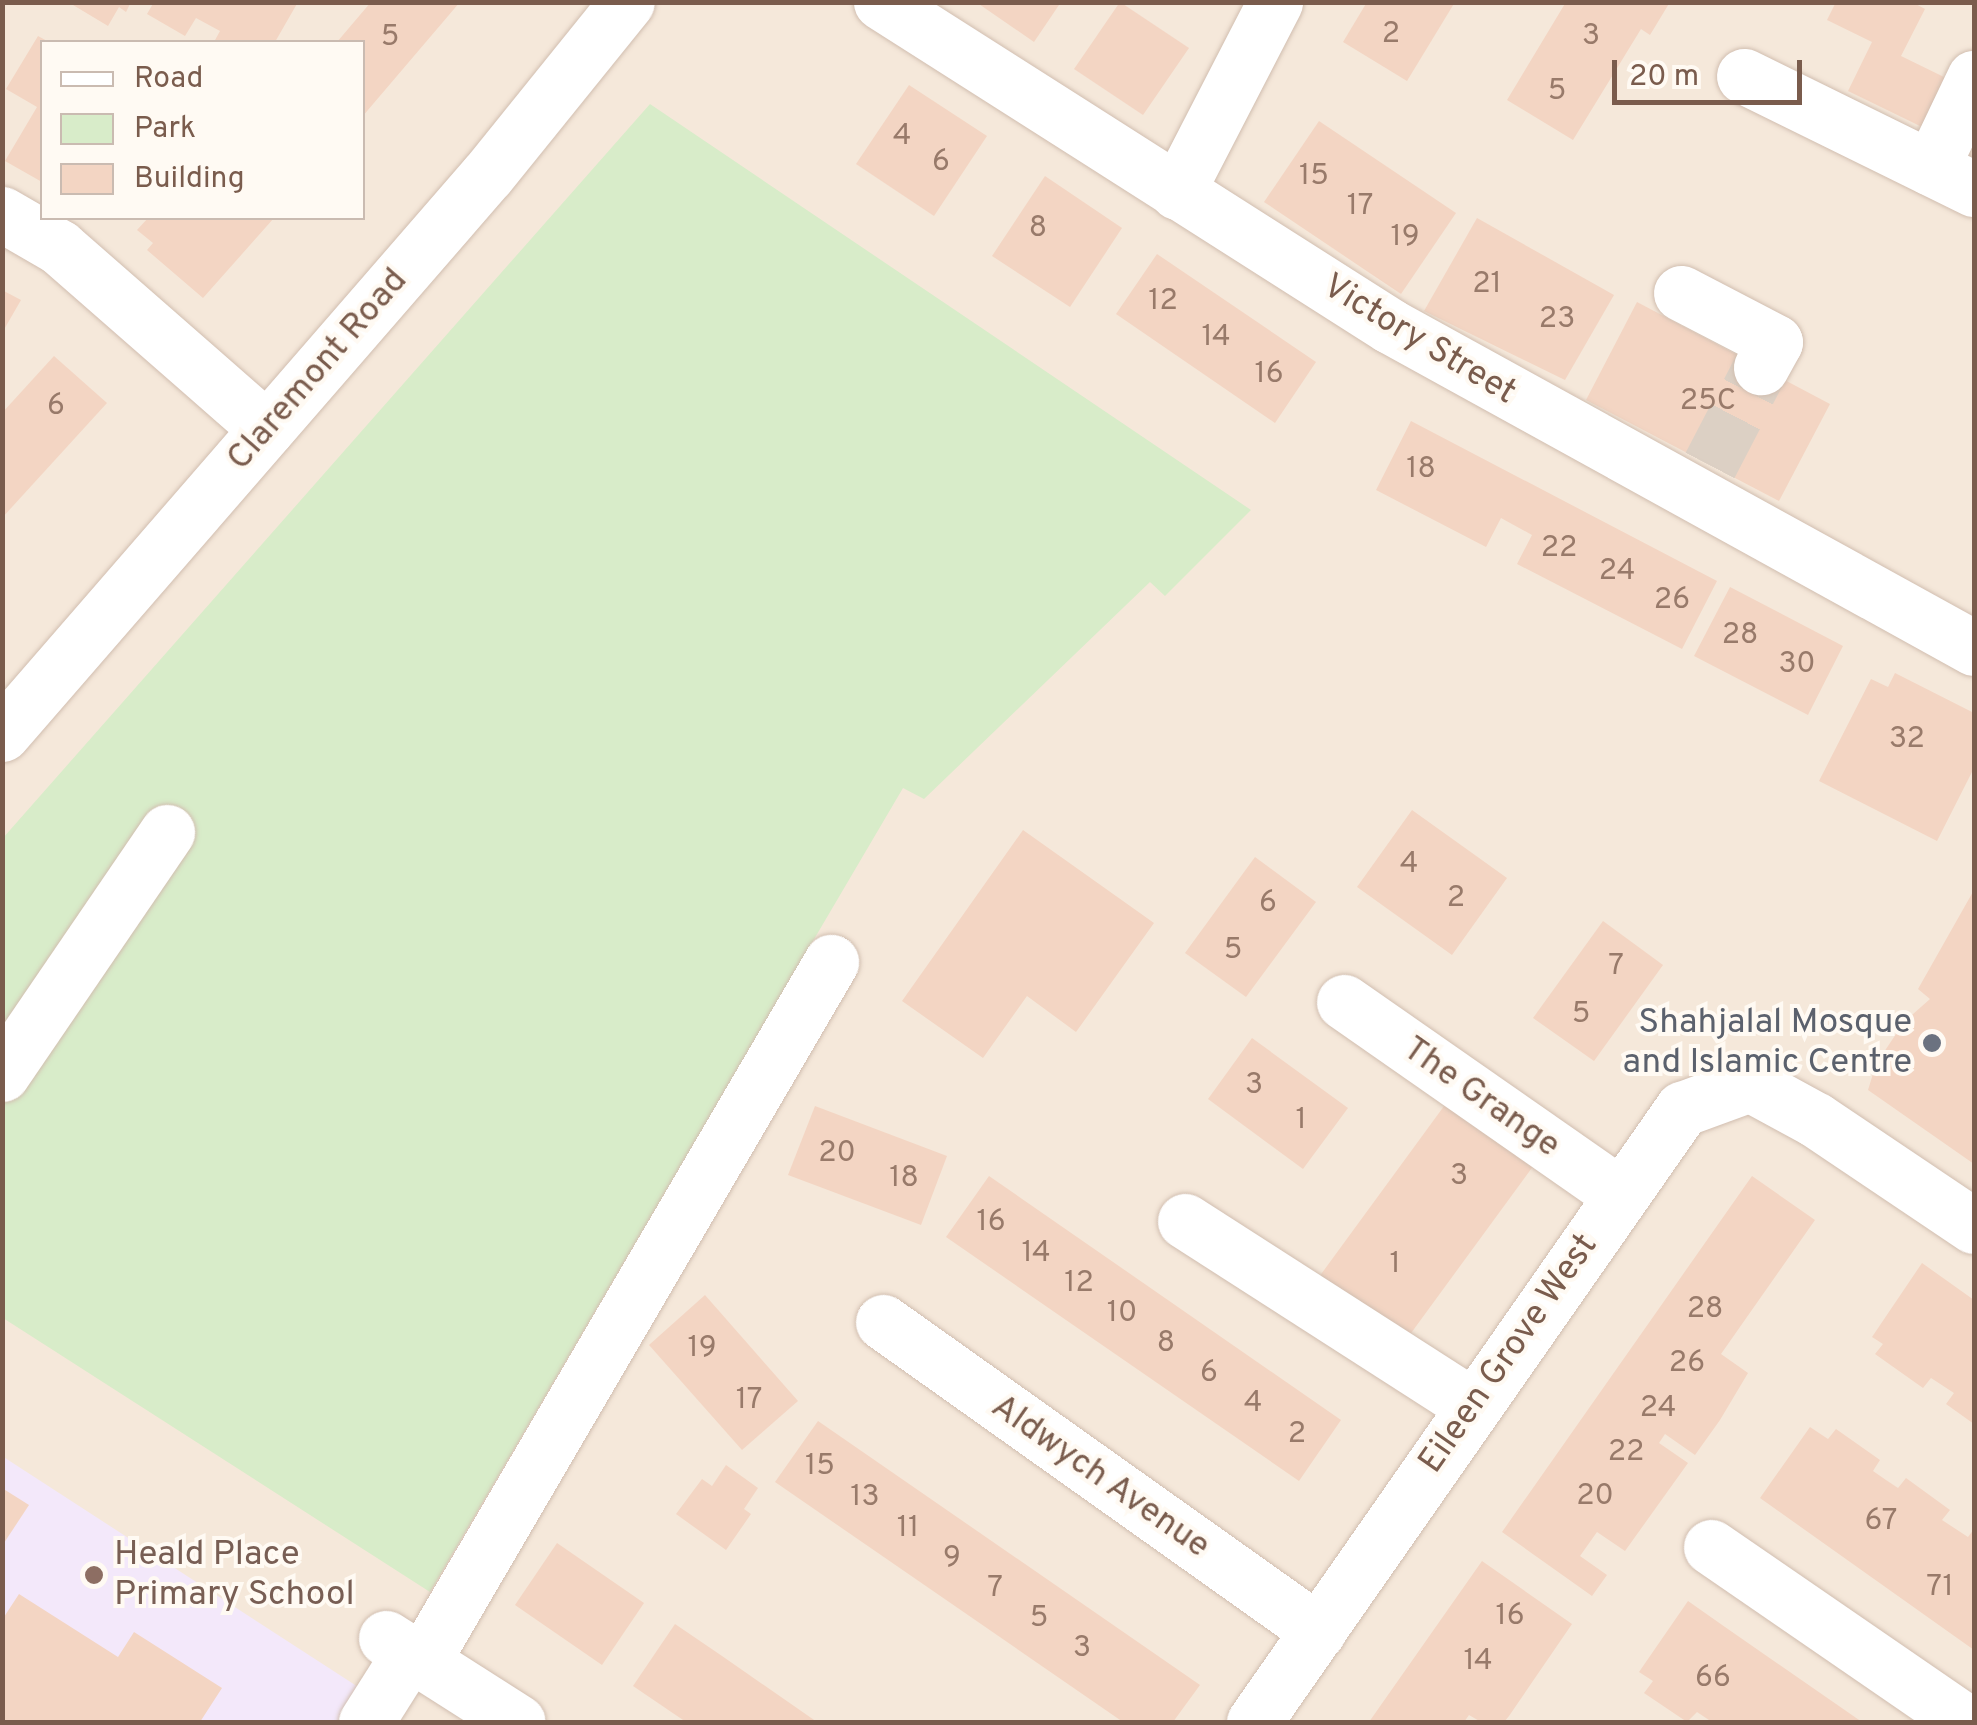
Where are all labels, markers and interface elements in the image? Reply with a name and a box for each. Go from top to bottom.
house number: 2 [1382,17,1400,53]
house number: 3 [1582,19,1600,55]
house number: 5 [381,20,399,56]
legend [40,40,365,220]
scale bar [1617,40,1807,102]
text: 20 m [1629,59,1699,96]
text: Road [134,61,203,98]
house number: 5 [1548,74,1566,110]
text: Park [134,111,196,148]
house number: 4 [893,119,911,155]
house number: 6 [932,145,950,181]
house number: 15 [1299,159,1329,195]
text: Building [134,161,245,198]
house number: 17 [1347,189,1373,225]
house number: 8 [1029,211,1047,247]
house number: 19 [1390,220,1420,256]
street label: Claremont Road [219,260,417,480]
street label: Victory Street [1315,266,1523,414]
house number: 21 [1472,267,1502,303]
house number: 12 [1148,284,1178,320]
house number: 23 [1539,302,1575,338]
house number: 14 [1201,320,1231,356]
house number: 16 [1254,357,1284,393]
house number: 25C [1680,384,1736,420]
house number: 6 [47,389,65,425]
house number: 18 [1406,452,1436,488]
house number: 22 [1541,531,1577,567]
house number: 24 [1599,554,1635,590]
house number: 26 [1654,583,1690,619]
house number: 28 [1722,618,1758,654]
house number: 30 [1778,647,1816,683]
house number: 32 [1889,722,1925,758]
house number: 4 [1400,847,1418,883]
house number: 2 [1447,881,1465,917]
house number: 6 [1259,886,1277,922]
house number: 5 [1224,933,1242,969]
house number: 7 [1608,949,1624,985]
house number: 5 [1572,997,1590,1033]
place label: Shahjalal Mosque and Islamic Centre [1623,1002,1912,1084]
street label: The Grange [1394,1029,1568,1167]
marker: Shahjalal Mosque and Islamic Centre [1921,1032,1943,1054]
house number: 3 [1245,1068,1263,1104]
house number: 1 [1295,1103,1307,1139]
house number: 20 [818,1136,856,1172]
house number: 3 [1450,1159,1468,1195]
house number: 18 [889,1161,919,1197]
house number: 16 [976,1205,1006,1241]
street label: Eileen Grove West [1411,1226,1607,1482]
house number: 14 [1021,1236,1051,1272]
house number: 1 [1389,1247,1401,1283]
house number: 12 [1064,1266,1094,1302]
house number: 28 [1687,1292,1723,1328]
house number: 10 [1107,1296,1137,1332]
house number: 8 [1157,1326,1175,1362]
house number: 19 [687,1331,717,1367]
house number: 26 [1669,1346,1705,1382]
house number: 6 [1200,1356,1218,1392]
house number: 17 [736,1383,762,1419]
street label: Aldwych Avenue [982,1386,1218,1568]
house number: 4 [1244,1386,1262,1422]
house number: 24 [1640,1391,1676,1427]
house number: 2 [1288,1417,1306,1453]
house number: 22 [1608,1435,1644,1471]
house number: 15 [805,1449,835,1485]
house number: 20 [1576,1479,1614,1515]
house number: 13 [850,1480,880,1516]
house number: 67 [1865,1504,1897,1540]
house number: 11 [897,1511,919,1547]
place label: Heald Place Primary School [114,1534,355,1616]
house number: 9 [943,1541,961,1577]
marker: Heald Place Primary School [83,1564,105,1586]
house number: 71 [1926,1570,1954,1606]
house number: 7 [987,1571,1003,1607]
house number: 16 [1495,1599,1525,1635]
house number: 5 [1030,1601,1048,1637]
house number: 3 [1073,1631,1091,1667]
house number: 14 [1463,1644,1493,1680]
house number: 66 [1695,1661,1731,1697]

